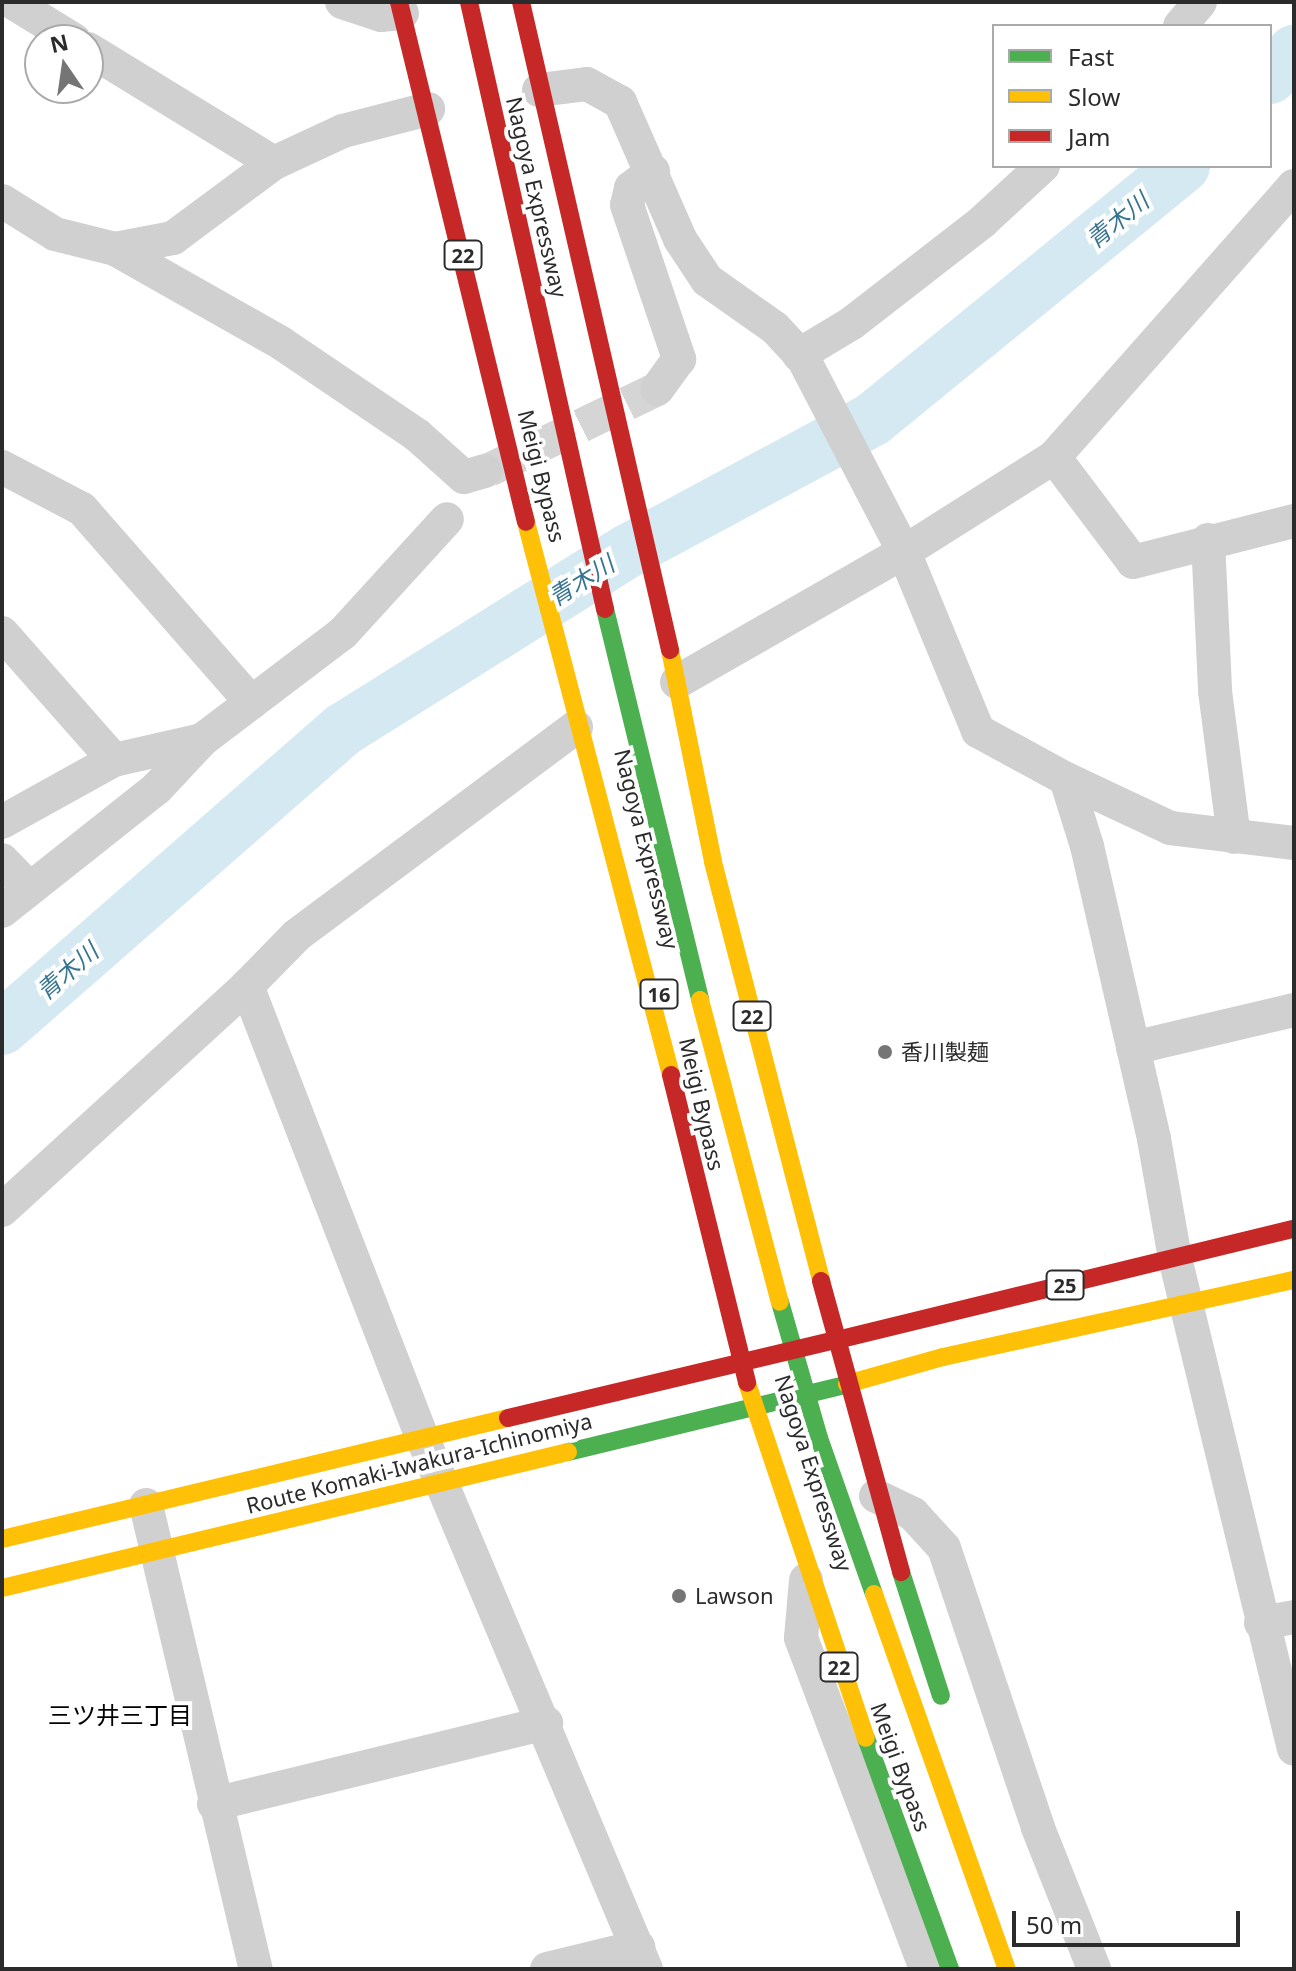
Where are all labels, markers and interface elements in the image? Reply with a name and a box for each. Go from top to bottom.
north arrow [24,24,104,104]
legend [992,24,1272,168]
text: N [47,26,71,59]
text: Fast [1068,40,1114,73]
text: Slow [1068,80,1120,113]
street label: Nagoya Expressway [501,94,573,300]
text: Jam [1068,120,1110,153]
water label: 青木川 [1080,186,1154,254]
road number: 22 [443,239,483,271]
street label: Meigi Bypass [513,407,571,545]
water label: 青木川 [543,549,619,611]
street label: Nagoya Expressway [609,746,685,952]
water label: 青木川 [30,937,104,1005]
road number: 16 [639,978,679,1010]
road number: 22 [732,1000,772,1032]
street label: Meigi Bypass [674,1035,730,1173]
place label: 香川製麺 [901,1039,989,1065]
marker: 香川製麺 [876,1043,894,1061]
road number: 25 [1045,1269,1085,1301]
street label: Nagoya Expressway [770,1371,858,1575]
street label: Route Komaki-Iwakura-Ichinomiya [243,1407,595,1519]
place label: Lawson [695,1583,774,1609]
marker: Lawson [670,1587,688,1605]
road number: 22 [819,1651,859,1683]
street label: Meigi Bypass [865,1699,937,1835]
district label: 三ツ井三丁目 [48,1701,192,1729]
scale bar [1016,1895,1244,1945]
text: 50 m [1026,1908,1082,1941]

